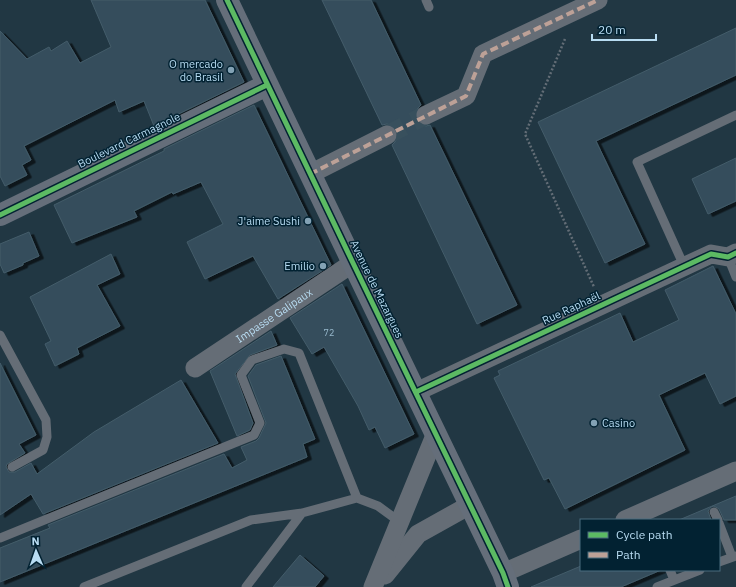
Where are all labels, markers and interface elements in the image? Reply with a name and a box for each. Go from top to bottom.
scale bar [592,16,656,42]
text: 20 m [598,22,626,37]
place label: O mercado do Brasil [169,57,223,84]
marker: O mercado do Brasil [226,65,236,75]
street label: Boulevard Carmagnole [76,109,182,171]
place label: J'aime Sushi [238,214,300,228]
marker: J'aime Sushi [303,216,313,226]
street label: Avenue de Mazargues [347,238,407,340]
place label: Emilio [284,259,315,273]
marker: Emilio [318,261,328,271]
street label: Impasse Galipaux [233,285,315,346]
street label: Rue Raphaël [540,288,602,328]
house number: 72 [324,327,334,338]
place label: Casino [602,416,635,430]
marker: Casino [589,418,599,428]
legend [580,519,720,571]
text: Cycle path [616,527,673,542]
north arrow [16,531,56,571]
text: N [31,534,40,548]
text: Path [616,547,641,562]

